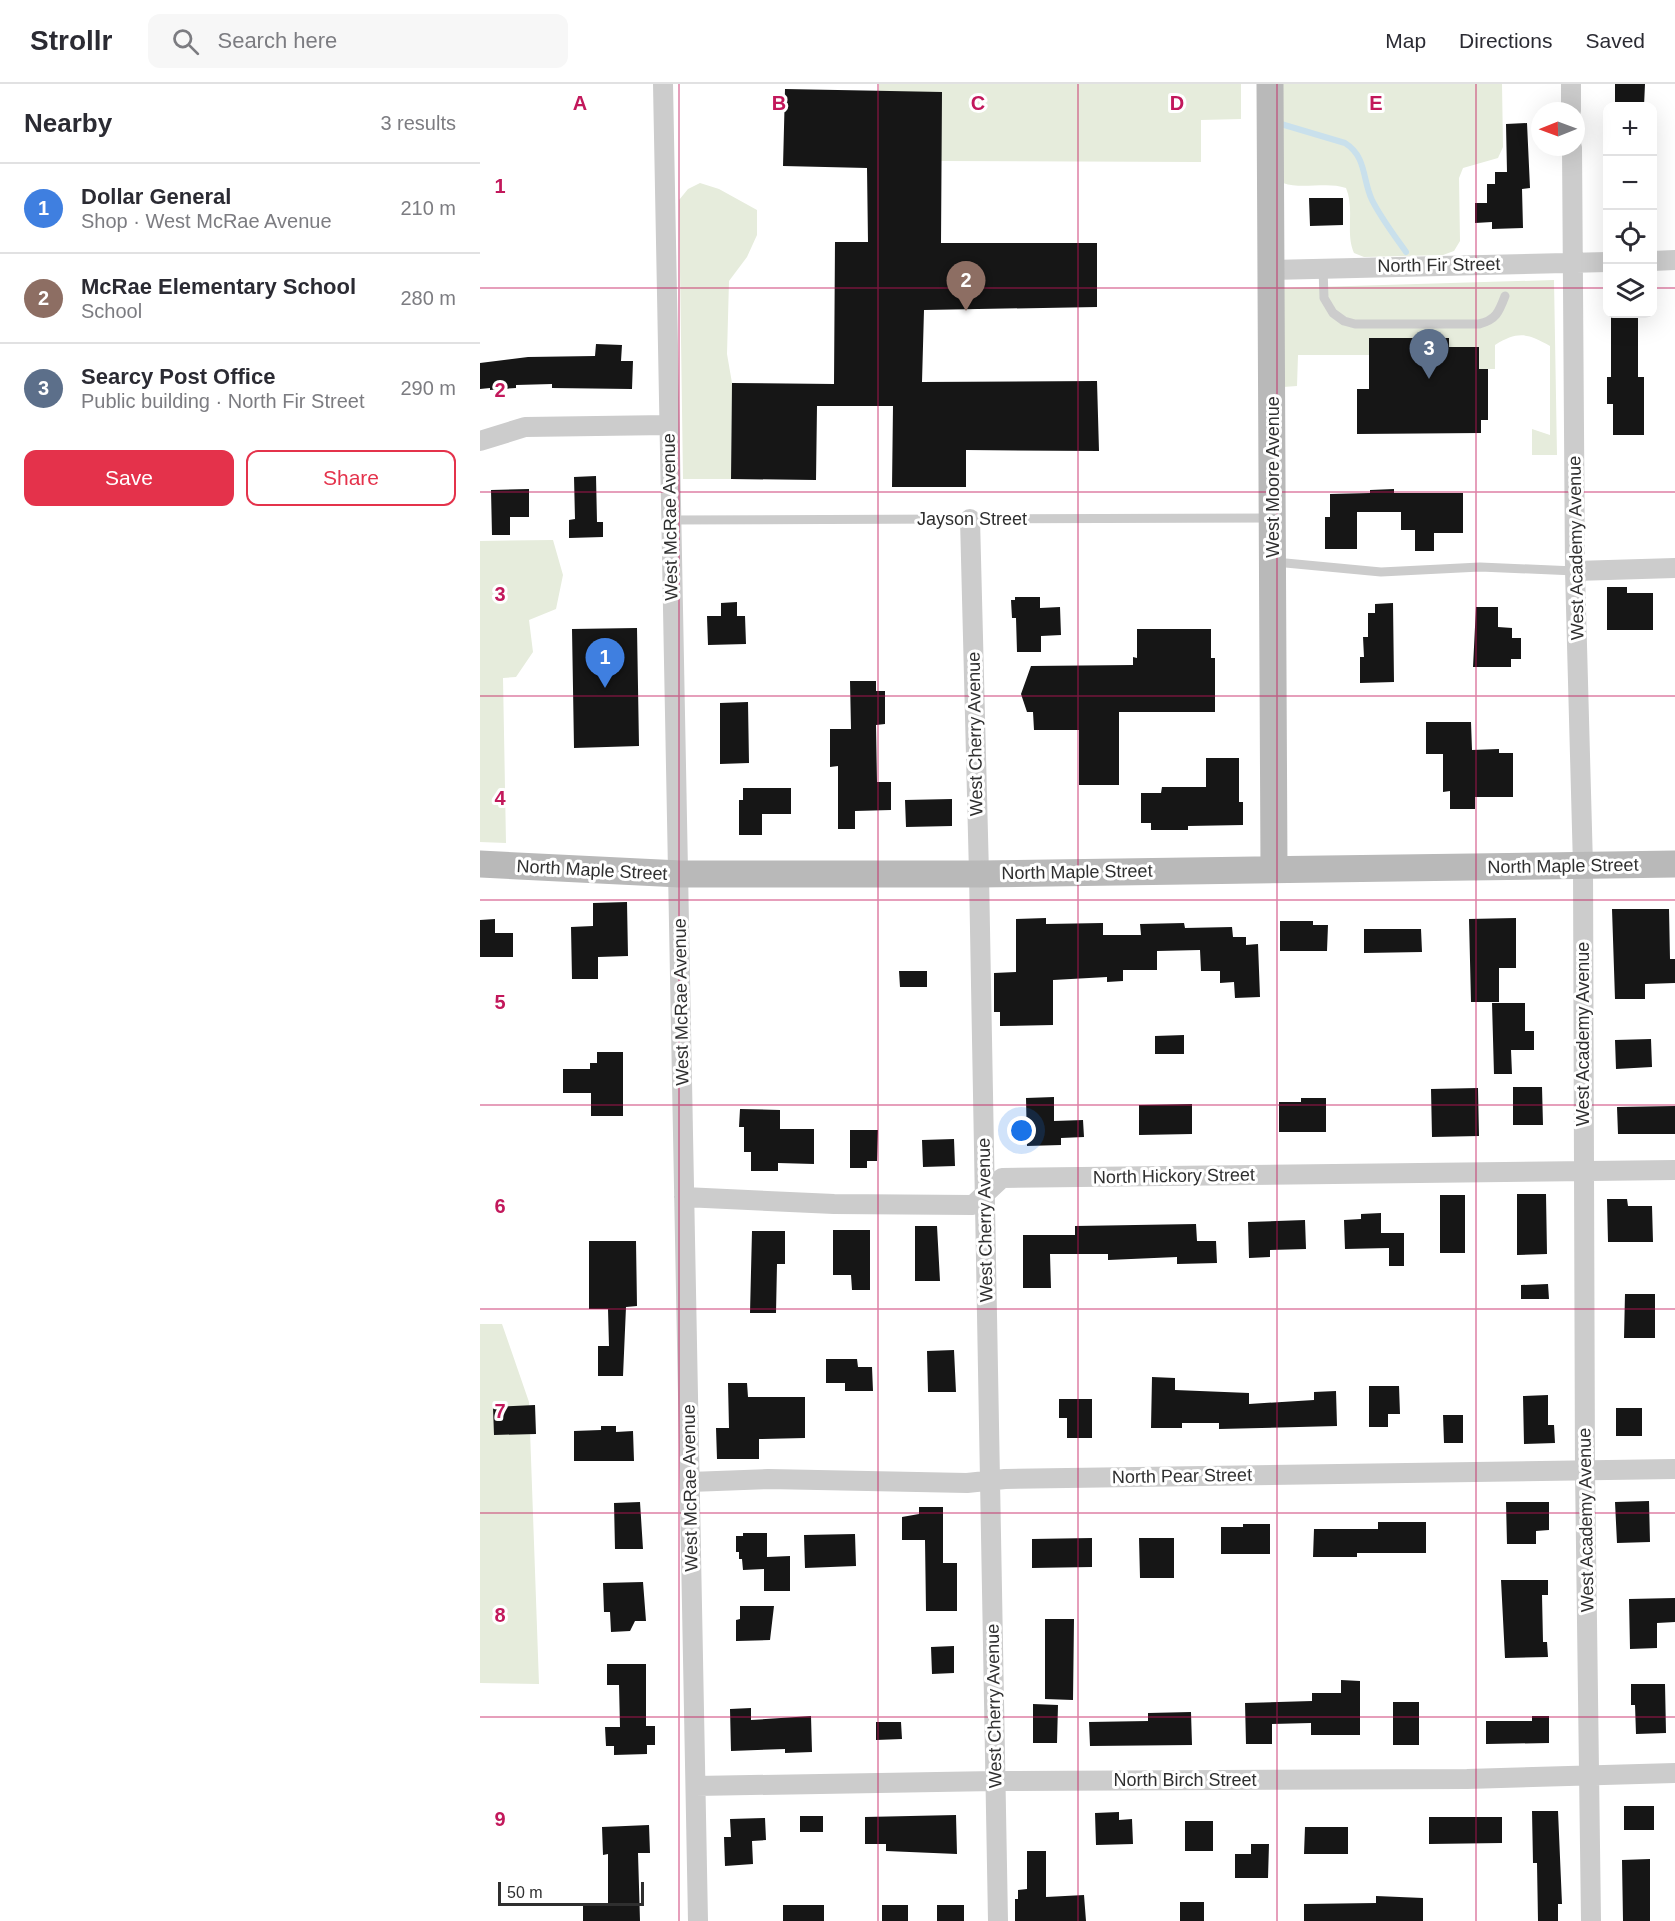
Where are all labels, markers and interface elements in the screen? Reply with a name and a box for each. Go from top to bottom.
search box [148,14,568,68]
text: Strollr [30,25,112,56]
icon: search [169,25,202,58]
text: Search here [217,28,337,53]
text: Map [1385,29,1426,52]
text: Directions [1459,29,1552,52]
text: Saved [1585,29,1645,52]
text: A [573,92,587,114]
text: B [772,92,786,114]
text: C [971,92,985,114]
text: D [1170,92,1184,114]
text: E [1369,92,1383,114]
north arrow [1531,102,1585,156]
map controls [1603,102,1657,318]
button: + [1603,102,1657,156]
text: Nearby [24,108,112,138]
text: 3 results [380,112,456,134]
button: − [1603,156,1657,210]
text: 1 [494,175,506,197]
text: Dollar General [81,184,231,209]
text: 1 [38,197,49,219]
text: 210 m [400,197,456,219]
text: Shop · West McRae Avenue [81,210,332,232]
button: locate [1603,210,1657,264]
street label: North Fir Street [1377,254,1501,276]
pin: 2 [946,262,986,311]
button: layers [1603,264,1657,318]
text: McRae Elementary School [81,274,356,299]
text: 2 [38,287,49,309]
text: 280 m [400,287,456,309]
text: School [81,300,142,322]
pin: 3 [1410,330,1448,379]
text: Searcy Post Office [81,364,275,389]
text: 3 [38,377,49,399]
text: 290 m [400,377,456,399]
text: 2 [494,379,506,401]
text: Public building · North Fir Street [81,390,364,412]
street label: West Moore Avenue [1263,396,1283,558]
street label: West McRae Avenue [659,433,681,601]
button: Save [24,450,234,506]
button: Share [246,450,456,506]
street label: West Academy Avenue [1564,456,1588,640]
street label: Jayson Street [917,509,1027,529]
text: 3 [494,583,506,605]
pin: 1 [586,638,624,688]
street label: West Cherry Avenue [964,652,986,816]
text: 4 [494,787,506,809]
street label: North Maple Street [1487,855,1639,877]
street label: North Maple Street [516,856,668,884]
street label: North Maple Street [1001,861,1153,883]
street label: West McRae Avenue [670,918,692,1086]
street label: West Academy Avenue [1573,942,1593,1126]
text: 5 [494,991,506,1013]
your location [1007,1116,1036,1145]
street label: West Cherry Avenue [974,1138,996,1302]
street label: North Hickory Street [1093,1165,1255,1187]
text: 6 [494,1195,506,1217]
text: 7 [494,1400,506,1422]
street label: West McRae Avenue [679,1404,701,1572]
street label: West Academy Avenue [1574,1428,1598,1612]
street label: North Pear Street [1112,1465,1252,1487]
text: 8 [494,1604,506,1626]
street label: West Cherry Avenue [983,1624,1005,1788]
street label: North Birch Street [1113,1770,1257,1790]
text: 9 [494,1808,506,1830]
scale bar [498,1879,644,1906]
text: 50 m [507,1884,543,1901]

